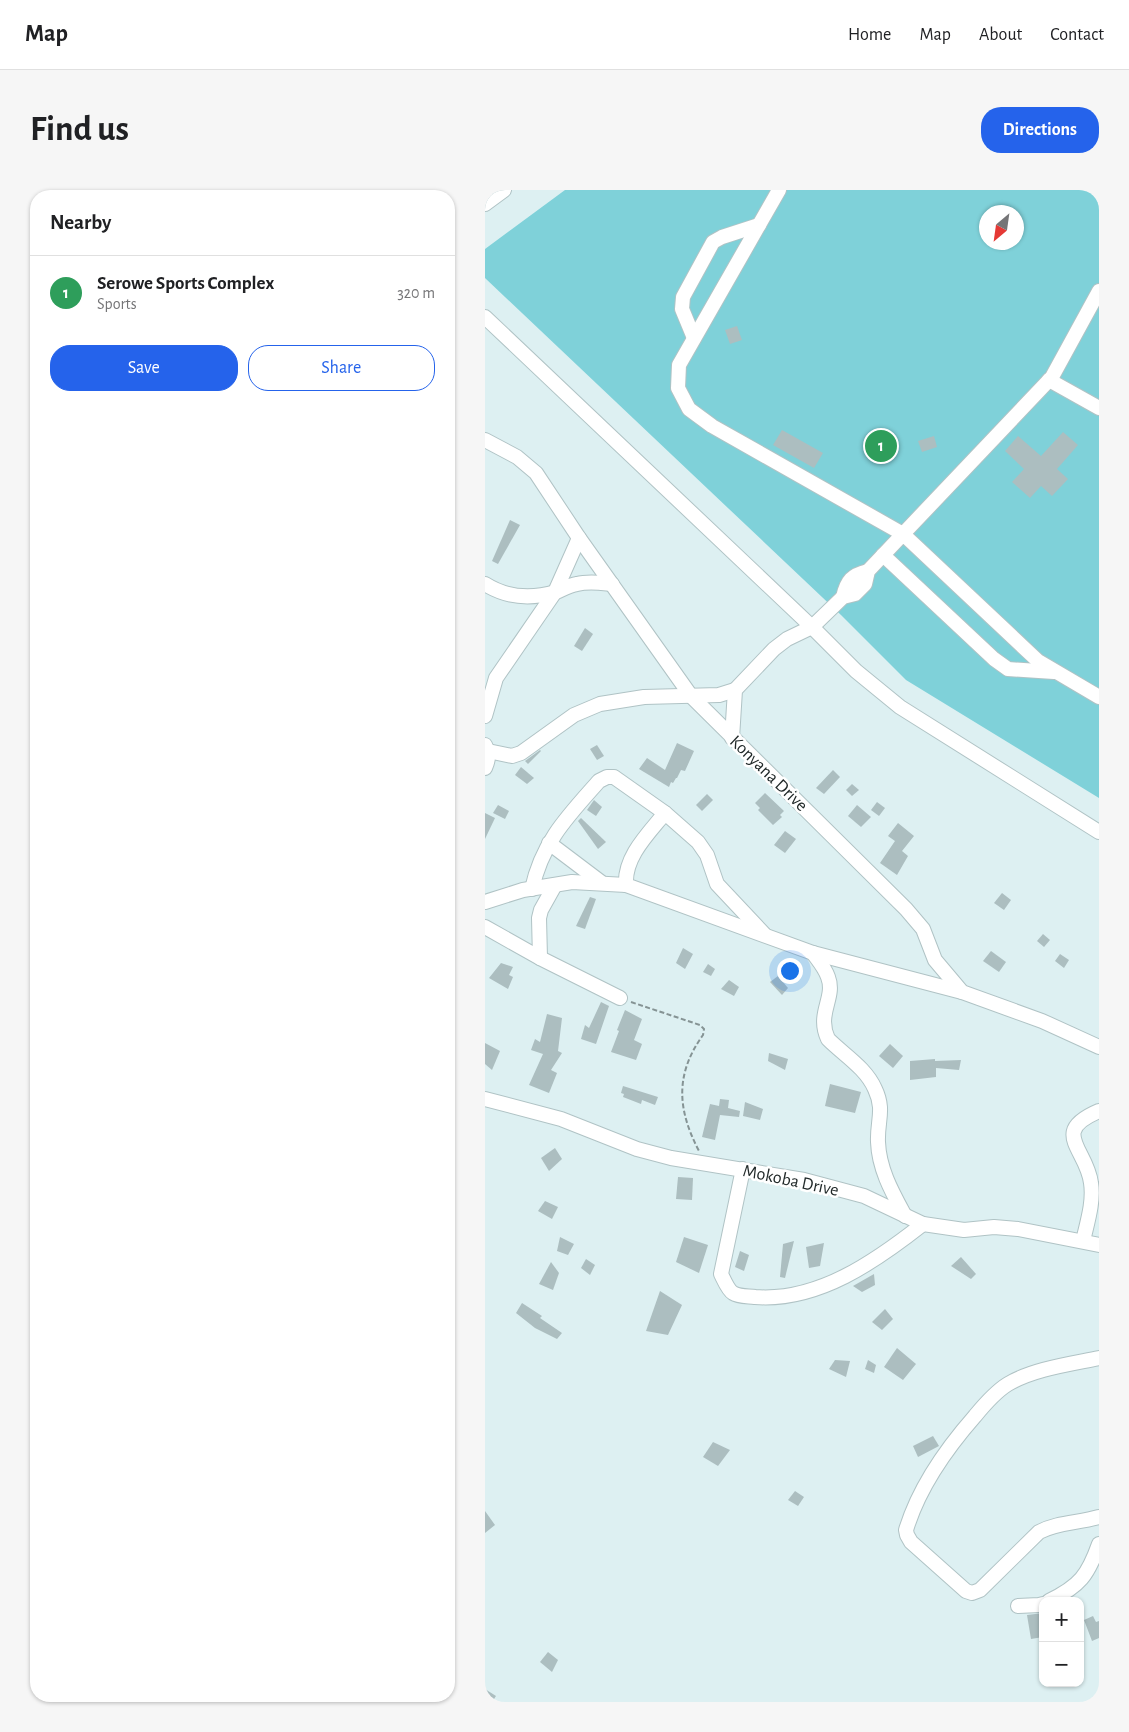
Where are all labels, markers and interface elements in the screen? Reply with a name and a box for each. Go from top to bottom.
text: Map [25,22,68,46]
text: Home [848,26,891,44]
text: Map [919,26,951,44]
text: About [979,26,1022,44]
text: Contact [1050,26,1104,44]
button: Directions [981,107,1099,153]
text: Find us [30,112,129,147]
north arrow [979,205,1024,250]
text: Nearby [50,212,111,233]
text: Serowe Sports Complex [97,274,274,293]
text: 1 [63,285,69,301]
text: 320 m [397,285,435,301]
text: Sports [97,296,137,312]
button: Save [50,345,238,391]
button: Share [248,345,435,391]
pin: 1 [865,427,897,465]
street label: Konyana Drive [726,732,811,815]
your location [777,958,803,984]
street label: Mokoba Drive [741,1162,840,1200]
map controls [1039,1597,1084,1687]
button: + [1039,1597,1084,1642]
button: − [1039,1642,1084,1687]

